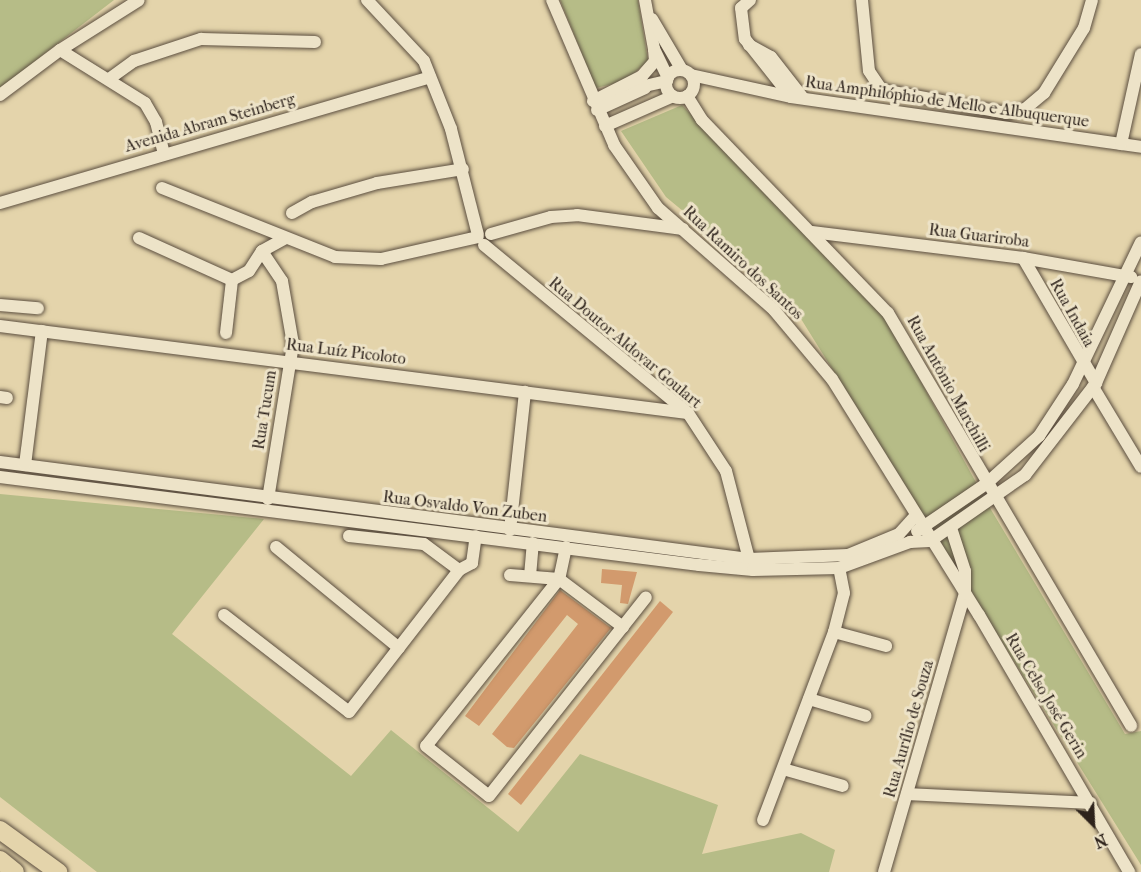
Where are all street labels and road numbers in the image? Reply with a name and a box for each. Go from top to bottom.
street label: Rua Amphilóphio de Mello e Albuquerque [804,73,1090,131]
street label: Avenida Abram Steinberg [123,90,297,156]
street label: Rua Ramiro dos Santos [679,202,807,324]
street label: Rua Guariroba [928,220,1030,252]
street label: Rua Doutor Aldovar Goulart [545,273,705,413]
street label: Rua Indaia [1045,276,1099,350]
street label: Rua Antônio Marchilli [903,312,993,456]
street label: Rua Luíz Picoloto [285,335,407,369]
street label: Rua Tucum [249,369,281,451]
street label: Rua Osvaldo Von Zuben [382,487,548,527]
street label: Rua Celso José Gerin [1001,630,1091,762]
street label: Rua Aurílio de Souza [880,658,938,800]

